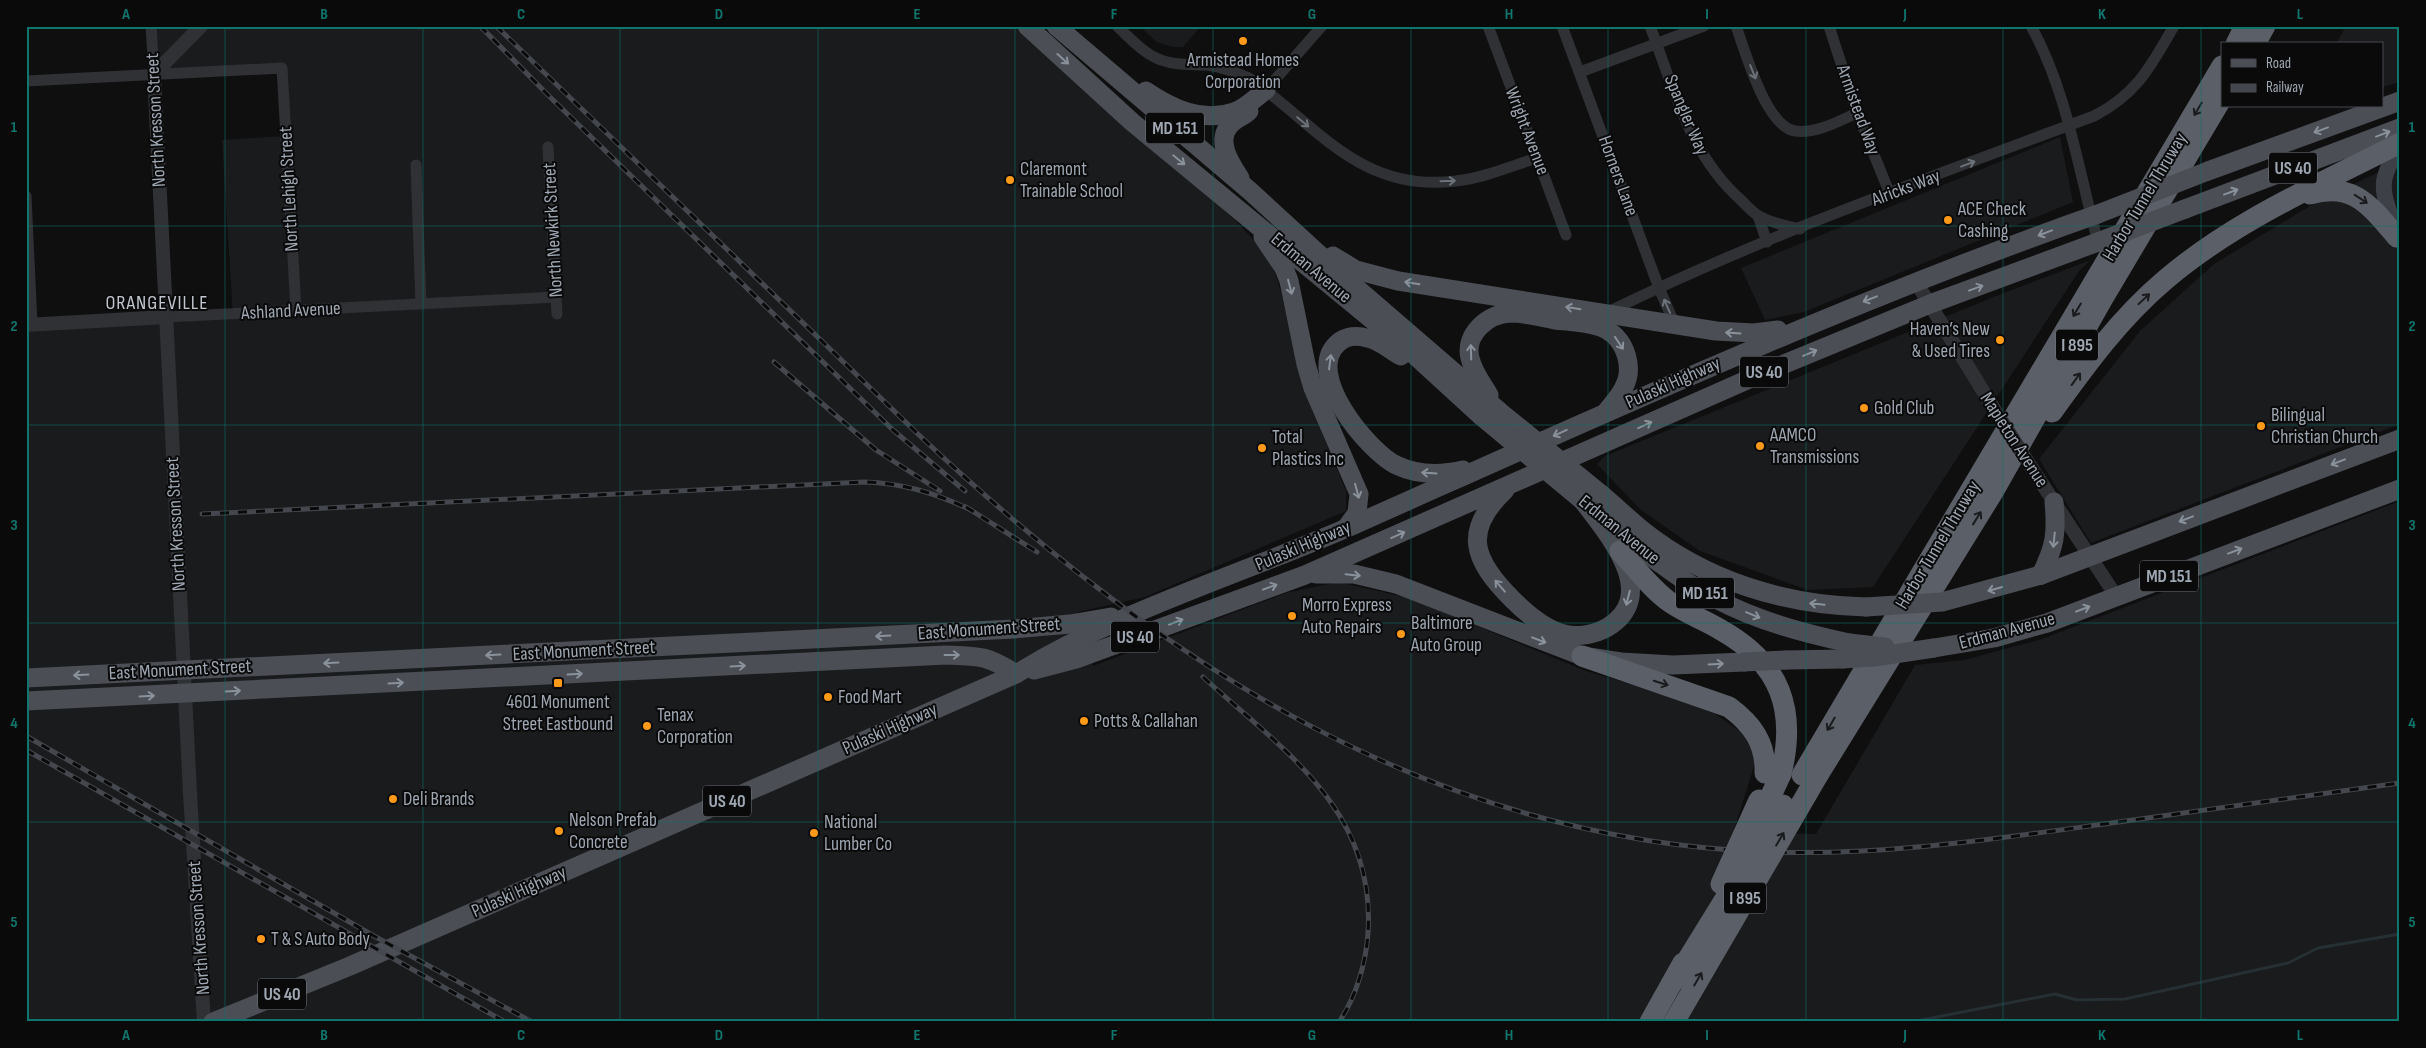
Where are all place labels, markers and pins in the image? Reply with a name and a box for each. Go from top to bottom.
marker: Armistead Homes Corporation [1237,35,1249,47]
place label: Armistead Homes Corporation [1186,49,1299,94]
place label: Claremont Trainable School [1020,158,1123,203]
marker: Claremont Trainable School [1004,174,1016,186]
place label: ACE Check Cashing [1957,198,2027,243]
marker: ACE Check Cashing [1942,214,1954,226]
place label: Haven’s New & Used Tires [1910,318,1990,363]
marker: Haven’s New & Used Tires [1994,334,2006,346]
place label: Gold Club [1874,397,1934,420]
marker: Gold Club [1858,402,1870,414]
place label: Bilingual Christian Church [2271,404,2378,449]
marker: Bilingual Christian Church [2255,420,2267,432]
place label: AAMCO Transmissions [1769,424,1859,469]
place label: Total Plastics Inc [1272,426,1344,471]
marker: AAMCO Transmissions [1754,440,1766,452]
marker: Total Plastics Inc [1256,442,1268,454]
place label: Morro Express Auto Repairs [1301,594,1392,639]
marker: Morro Express Auto Repairs [1286,610,1298,622]
place label: Baltimore Auto Group [1410,612,1482,657]
marker: Baltimore Auto Group [1395,628,1407,640]
marker: 4601 Monument Street Eastbound [552,677,564,689]
place label: Food Mart [838,686,902,709]
place label: 4601 Monument Street Eastbound [503,691,613,736]
marker: Food Mart [822,691,834,703]
place label: Tenax Corporation [657,704,733,749]
place label: Potts & Callahan [1094,710,1198,733]
marker: Potts & Callahan [1078,715,1090,727]
marker: Tenax Corporation [641,720,653,732]
place label: Deli Brands [403,788,474,811]
marker: Deli Brands [387,793,399,805]
place label: Nelson Prefab Concrete [569,809,657,854]
place label: National Lumber Co [824,811,892,856]
marker: Nelson Prefab Concrete [553,825,565,837]
marker: National Lumber Co [808,827,820,839]
place label: T & S Auto Body [271,928,370,951]
marker: T & S Auto Body [255,933,267,945]

